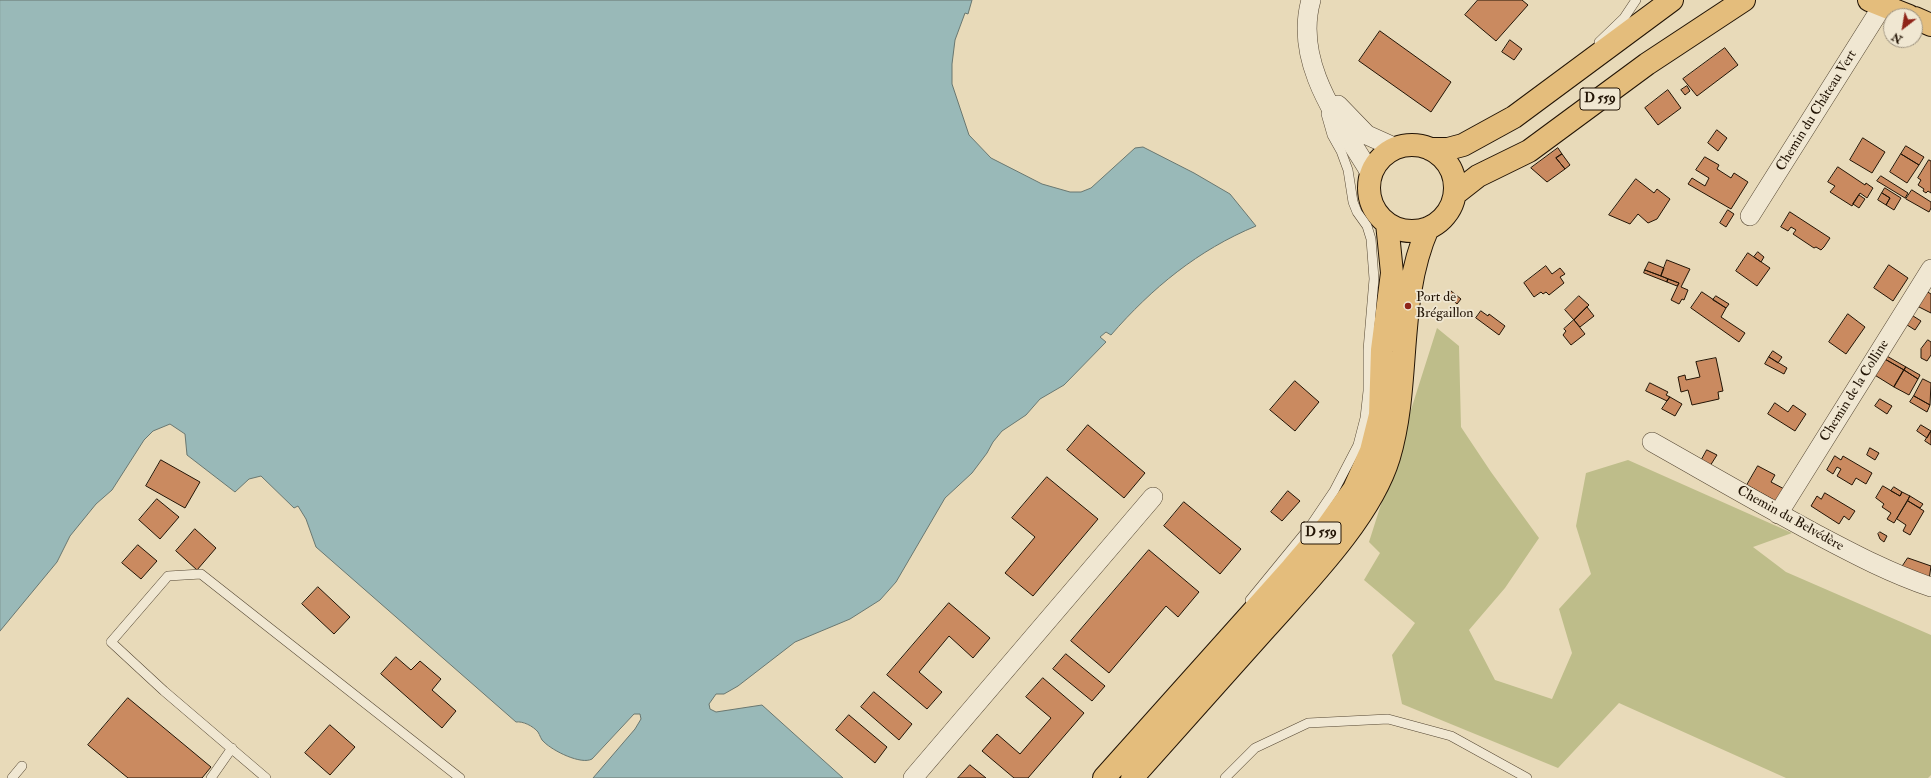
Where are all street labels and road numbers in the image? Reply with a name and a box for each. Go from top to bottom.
street label: Chemin du Château Vert [1773,47,1861,175]
road number: D 559 [1580,88,1620,110]
street label: Chemin de la Colline [1817,337,1893,445]
street label: Chemin du Belvédère [1734,483,1846,555]
road number: D 559 [1301,522,1341,544]

